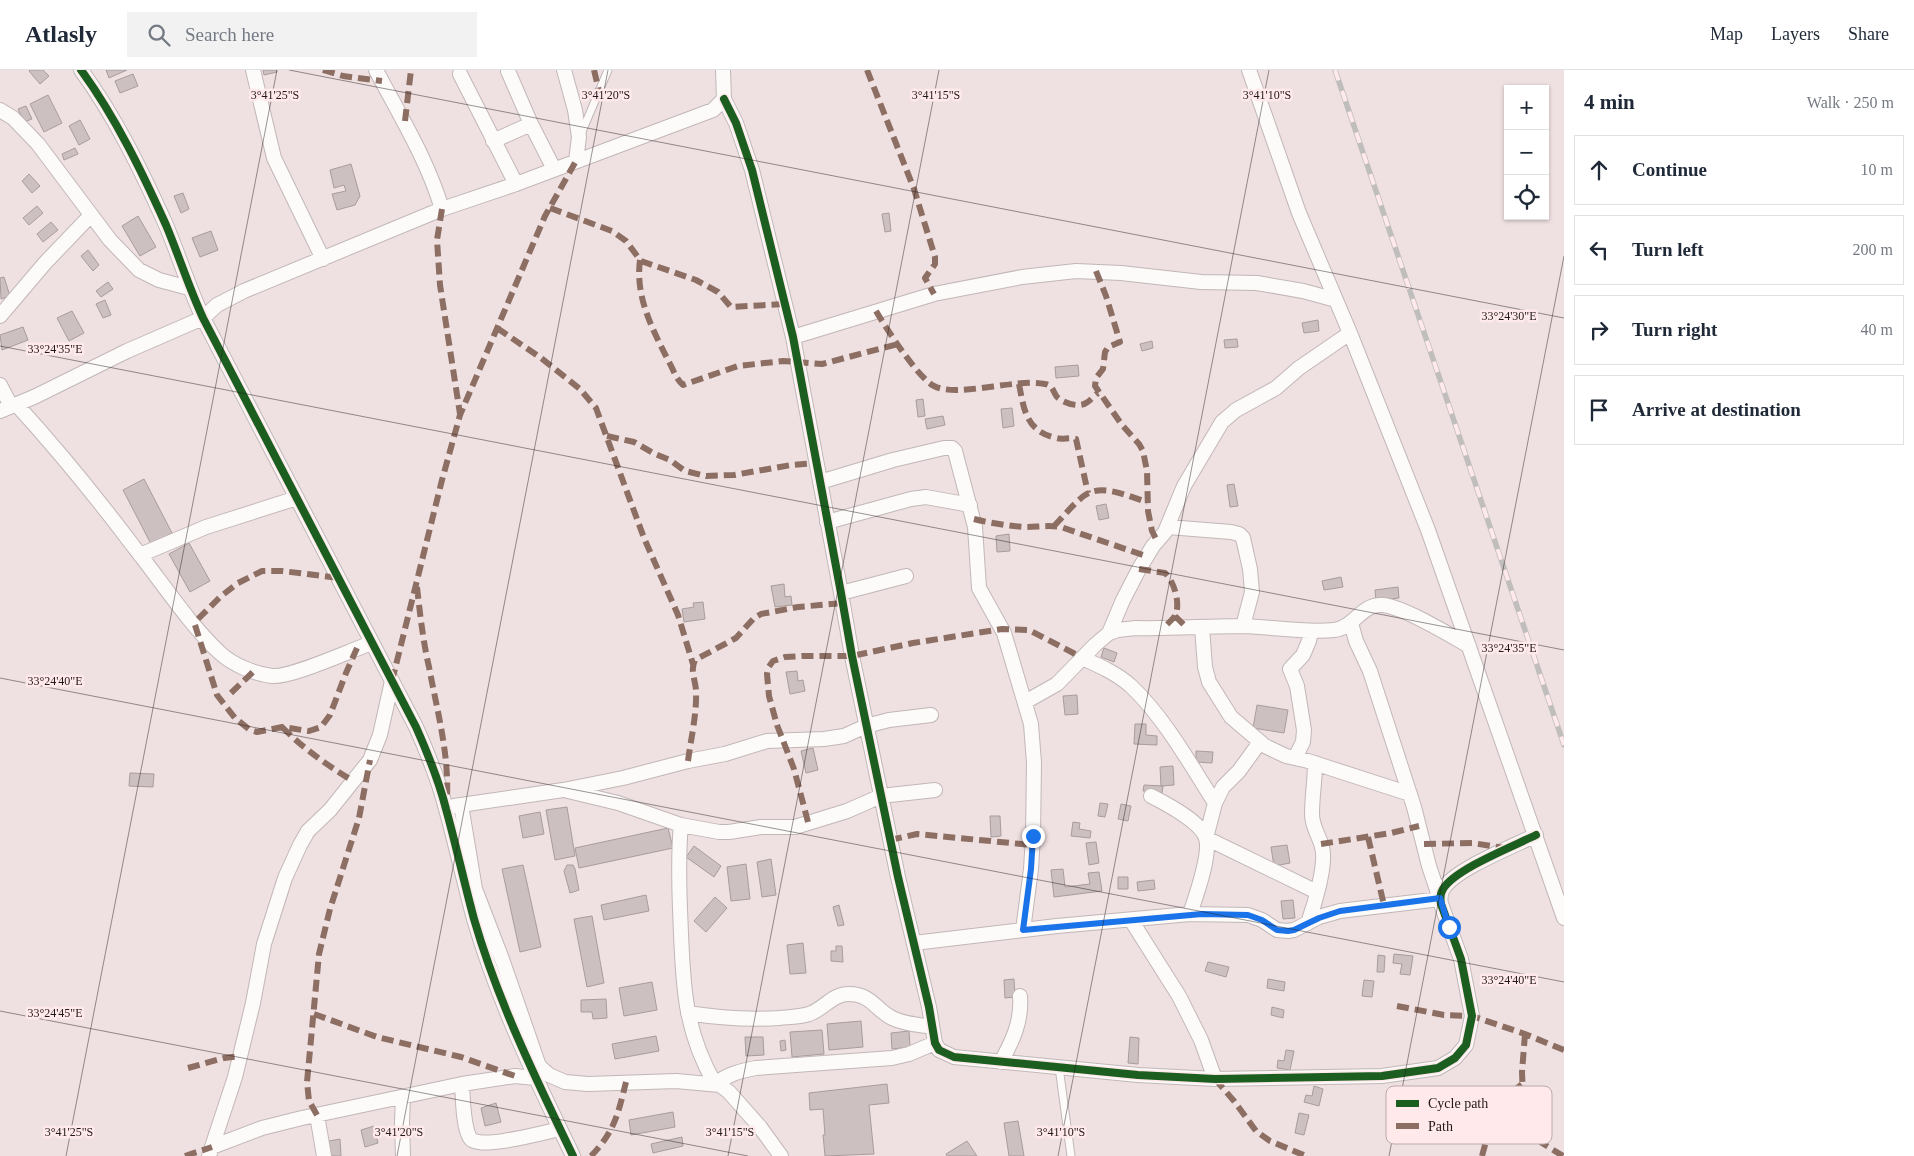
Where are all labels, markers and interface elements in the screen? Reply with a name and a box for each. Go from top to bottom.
search box [127,12,477,57]
text: Atlasly [25,21,97,47]
icon: search [145,21,173,49]
text: Search here [185,24,274,45]
text: Map [1710,24,1743,44]
text: Layers [1771,24,1820,44]
text: Share [1848,24,1889,44]
map controls [1504,85,1549,220]
button: + [1504,85,1549,130]
text: 3°41'25"S [251,88,299,102]
text: 3°41'20"S [582,88,630,102]
text: 3°41'15"S [912,88,960,102]
text: 3°41'10"S [1243,88,1291,102]
text: 4 min [1584,90,1635,114]
text: Walk · 250 m [1807,94,1894,111]
button: − [1504,130,1549,175]
icon: ahead [1585,156,1613,184]
text: Continue [1632,159,1707,180]
text: 10 m [1861,161,1893,178]
button: locate [1504,175,1549,220]
icon: left [1585,236,1613,264]
text: Turn left [1632,239,1704,260]
text: 200 m [1853,241,1893,258]
text: 33°24'30"E [1481,309,1537,323]
icon: right [1585,316,1613,344]
text: Turn right [1632,319,1717,340]
text: 40 m [1861,321,1893,338]
text: 33°24'35"E [27,342,83,356]
icon: arrive [1585,396,1613,424]
text: Arrive at destination [1632,399,1801,420]
text: 33°24'35"E [1481,641,1537,655]
text: 33°24'40"E [27,674,83,688]
route end [1022,825,1045,848]
route start [1438,916,1461,939]
text: 33°24'40"E [1481,973,1537,987]
text: 33°24'45"E [27,1006,83,1020]
legend [1386,1086,1552,1144]
text: Cycle path [1428,1096,1488,1111]
text: Path [1428,1119,1453,1134]
text: 3°41'25"S [45,1125,93,1139]
text: 3°41'20"S [375,1125,423,1139]
text: 3°41'15"S [706,1125,754,1139]
text: 3°41'10"S [1037,1125,1085,1139]

